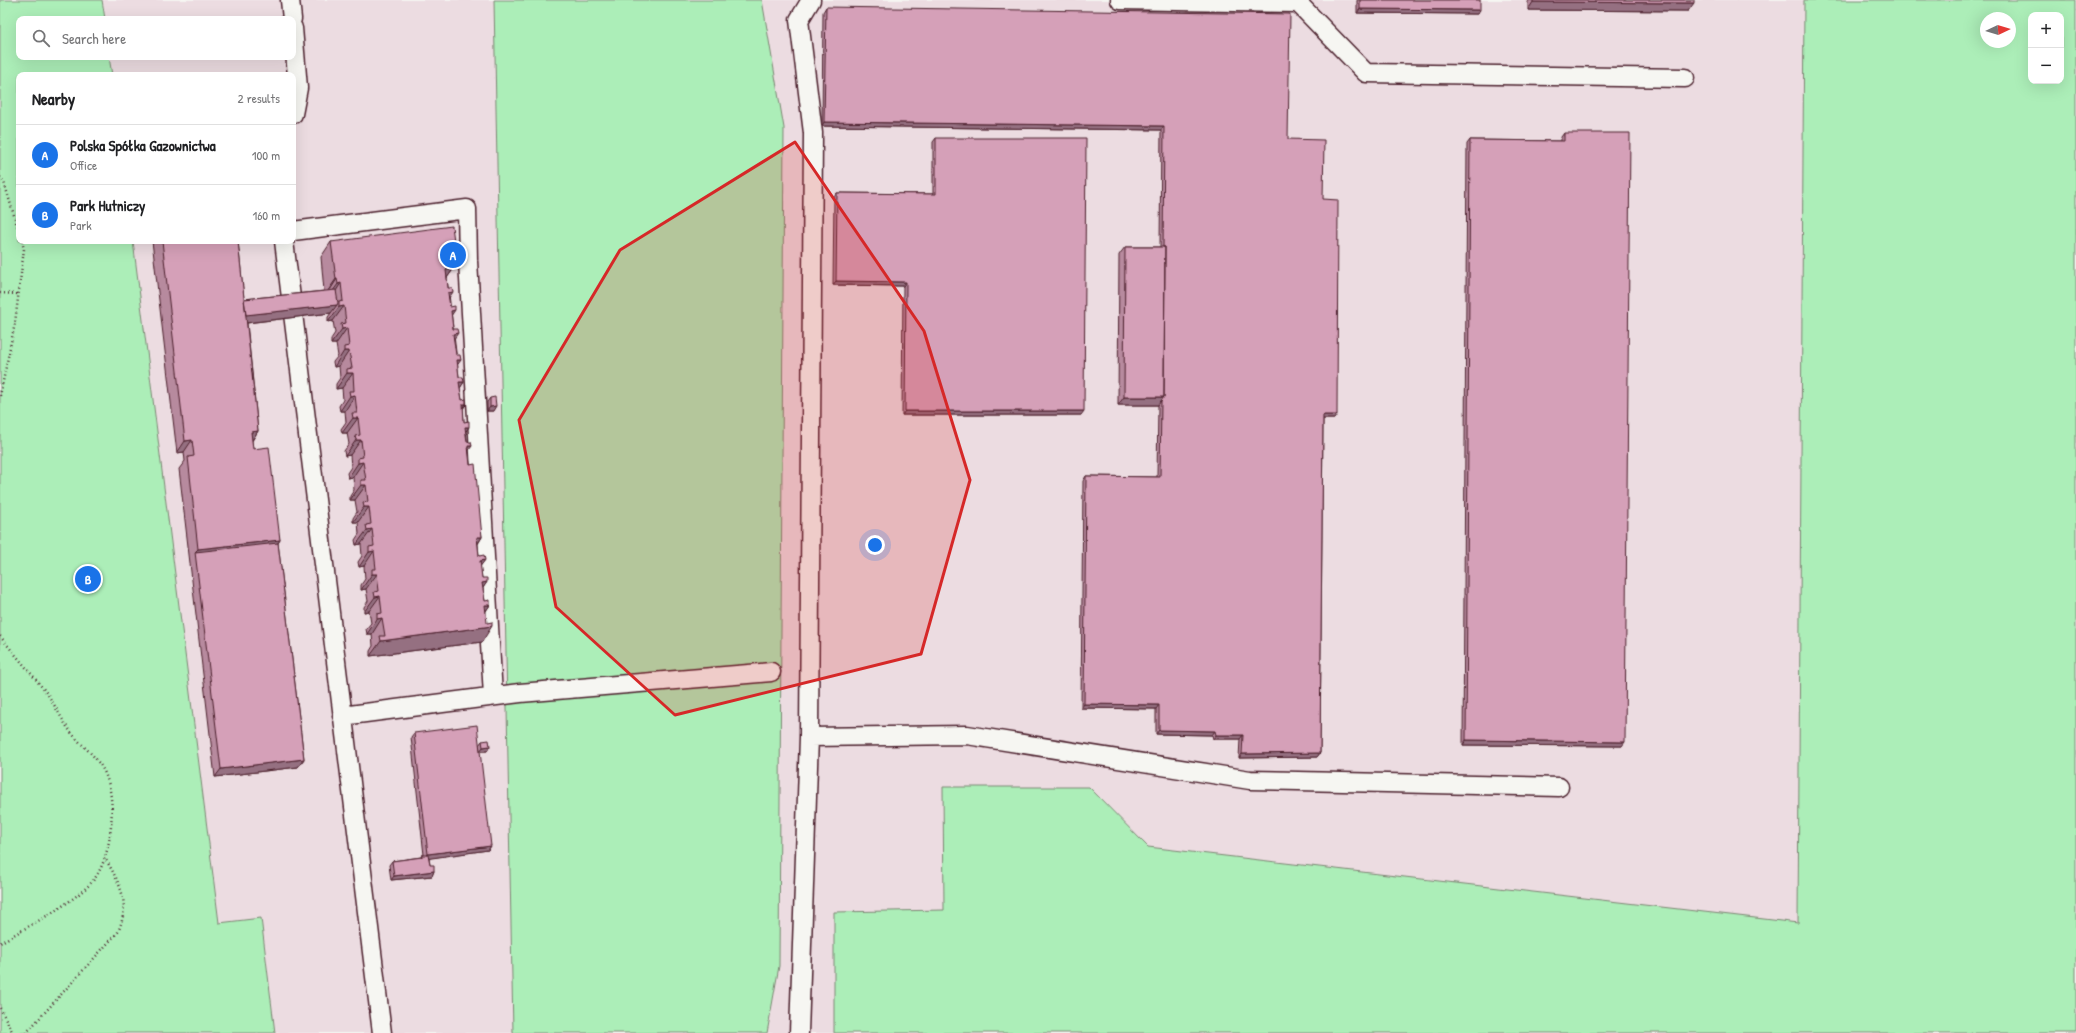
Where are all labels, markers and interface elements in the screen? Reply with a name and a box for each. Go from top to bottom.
north arrow [1980,12,2016,48]
map controls [2028,12,2064,84]
button: + [2028,12,2064,48]
search box [16,16,296,60]
icon: search [30,27,52,49]
text: Search here [62,28,126,49]
button: − [2028,48,2064,84]
text: Nearby [32,87,75,110]
text: 2 results [238,89,280,107]
text: Polska Spółka Gazownictwa [70,135,216,156]
text: A [42,146,48,164]
text: 100 m [252,146,280,164]
text: Office [70,156,97,174]
text: Park Hutniczy [70,195,145,216]
text: B [42,206,48,224]
text: 160 m [252,206,280,224]
text: Park [70,216,92,234]
pin: A [440,240,466,270]
your location [865,535,885,555]
pin: B [75,564,101,594]

